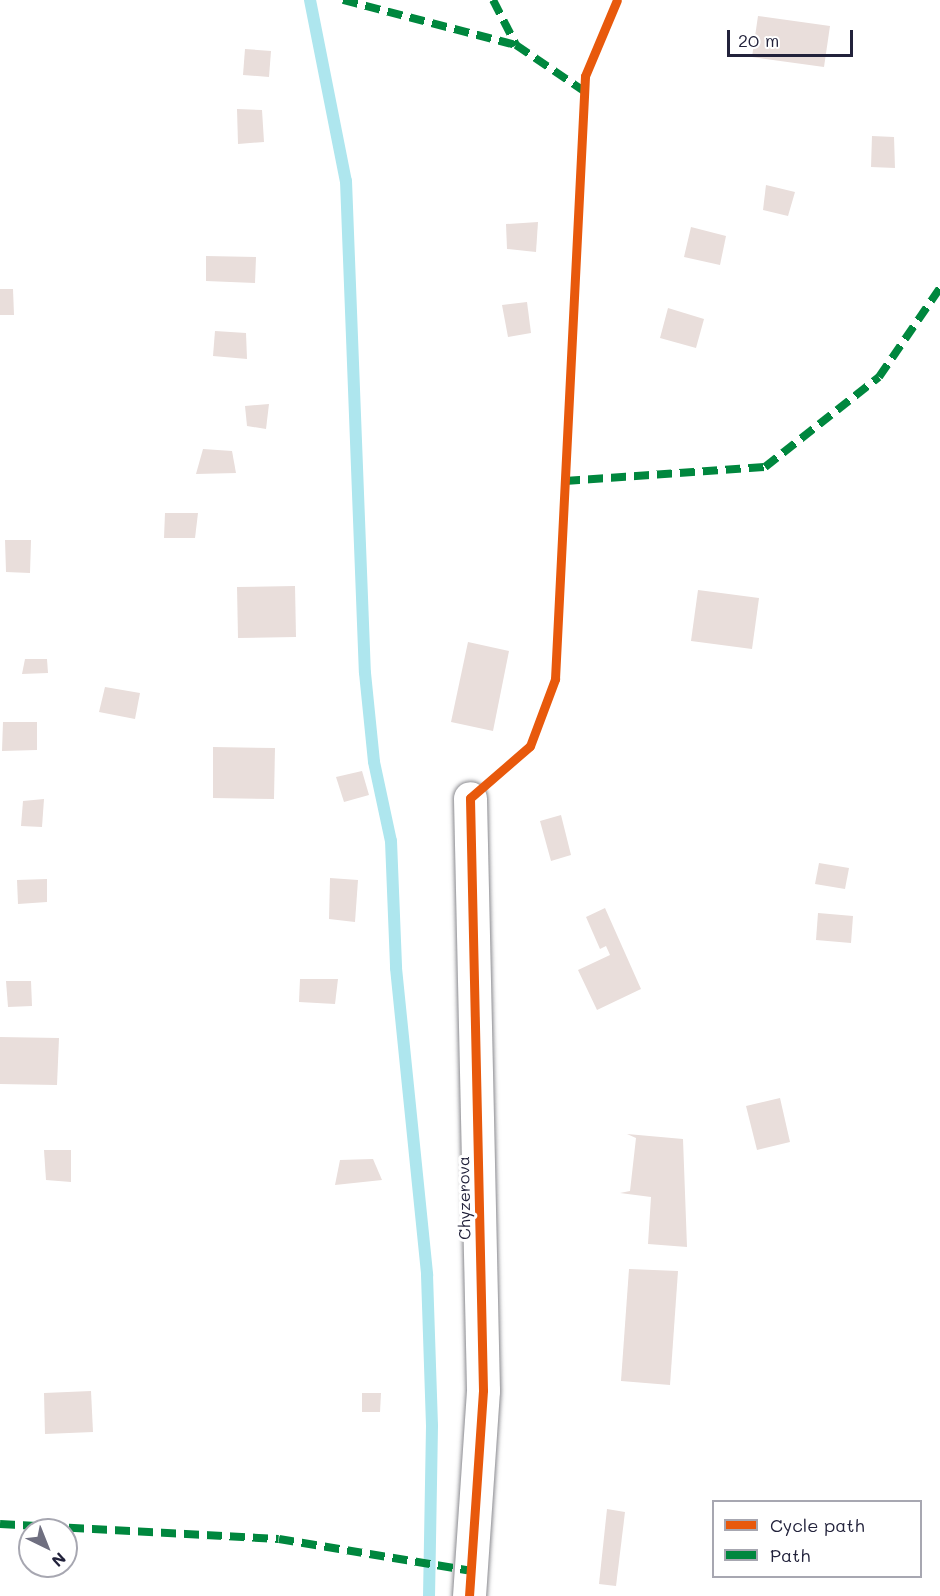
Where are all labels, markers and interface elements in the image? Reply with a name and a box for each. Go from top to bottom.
scale bar [730,18,856,56]
text: 20 m [738,28,779,52]
street label: Chyzerova [454,1156,474,1240]
legend [712,1500,922,1578]
text: Cycle path [770,1513,865,1537]
north arrow [18,1518,78,1578]
text: Path [770,1543,810,1567]
text: N [48,1548,71,1572]

